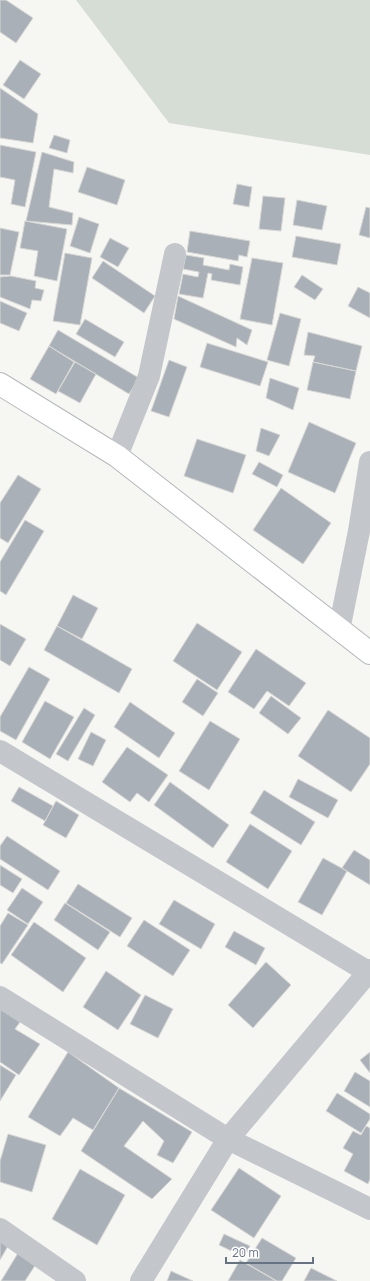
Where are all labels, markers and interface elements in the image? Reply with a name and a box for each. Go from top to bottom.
scale bar [226,1239,313,1265]
text: 20 m [232,1244,259,1261]

